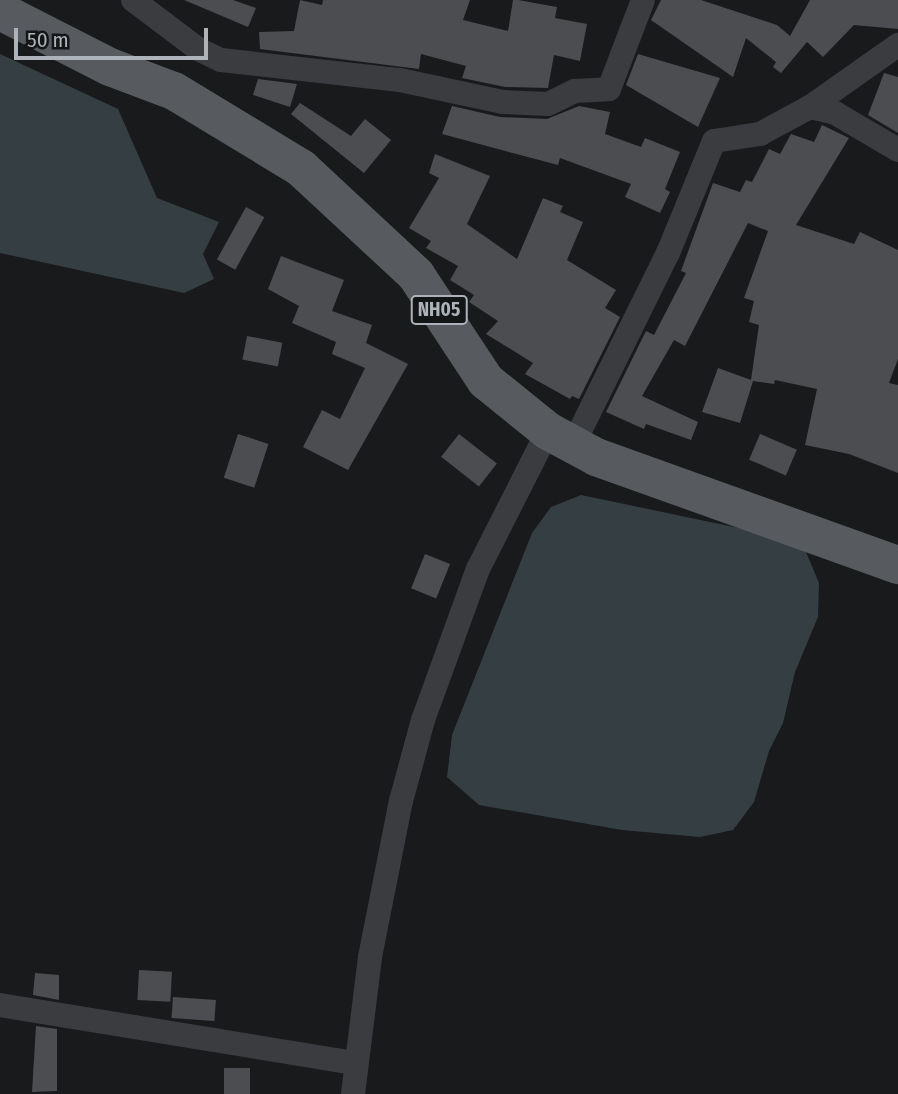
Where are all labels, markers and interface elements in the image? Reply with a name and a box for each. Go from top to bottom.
scale bar [18,14,212,58]
text: 50 m [27,27,69,53]
road number: NH05 [409,294,469,326]

